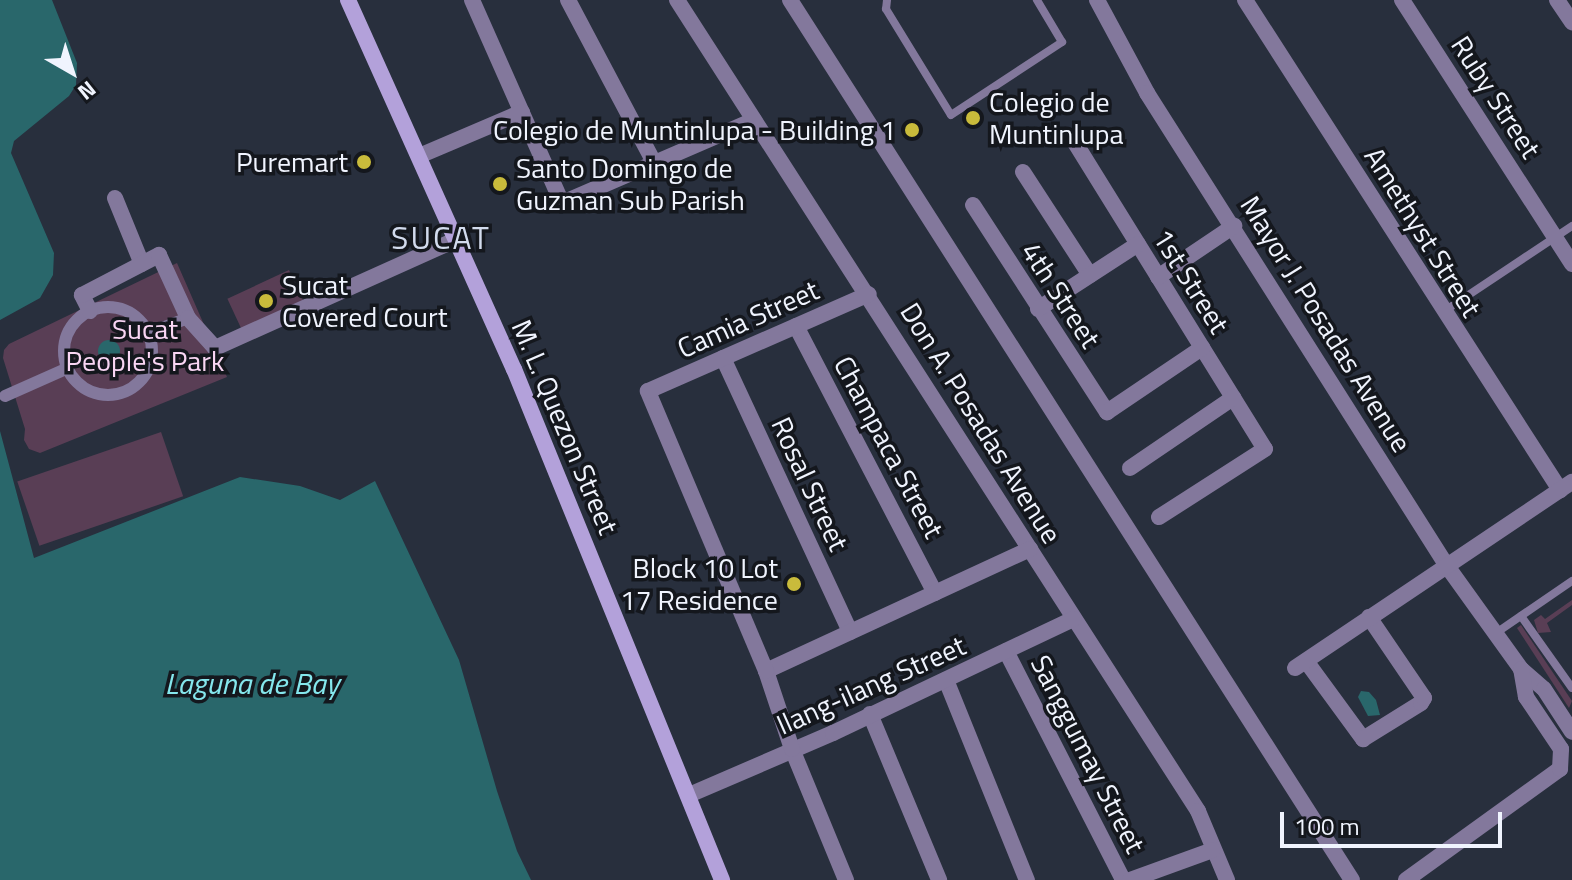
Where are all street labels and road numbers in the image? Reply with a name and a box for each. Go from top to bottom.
street label: Ruby Street [1444,30,1548,164]
street label: Amethyst Street [1358,141,1488,323]
street label: Mayor J. Posadas Avenue [1233,190,1419,458]
street label: 1st Street [1146,223,1236,339]
street label: 4th Street [1015,236,1107,354]
street label: Camia Street [672,273,824,365]
street label: Don A. Posadas Avenue [893,297,1069,549]
street label: M. L. Quezon Street [505,315,625,539]
street label: Champaca Street [827,350,951,544]
street label: Rosal Street [764,412,856,556]
street label: Ilang-ilang Street [771,628,971,742]
street label: Sanggumay Street [1024,650,1152,858]

